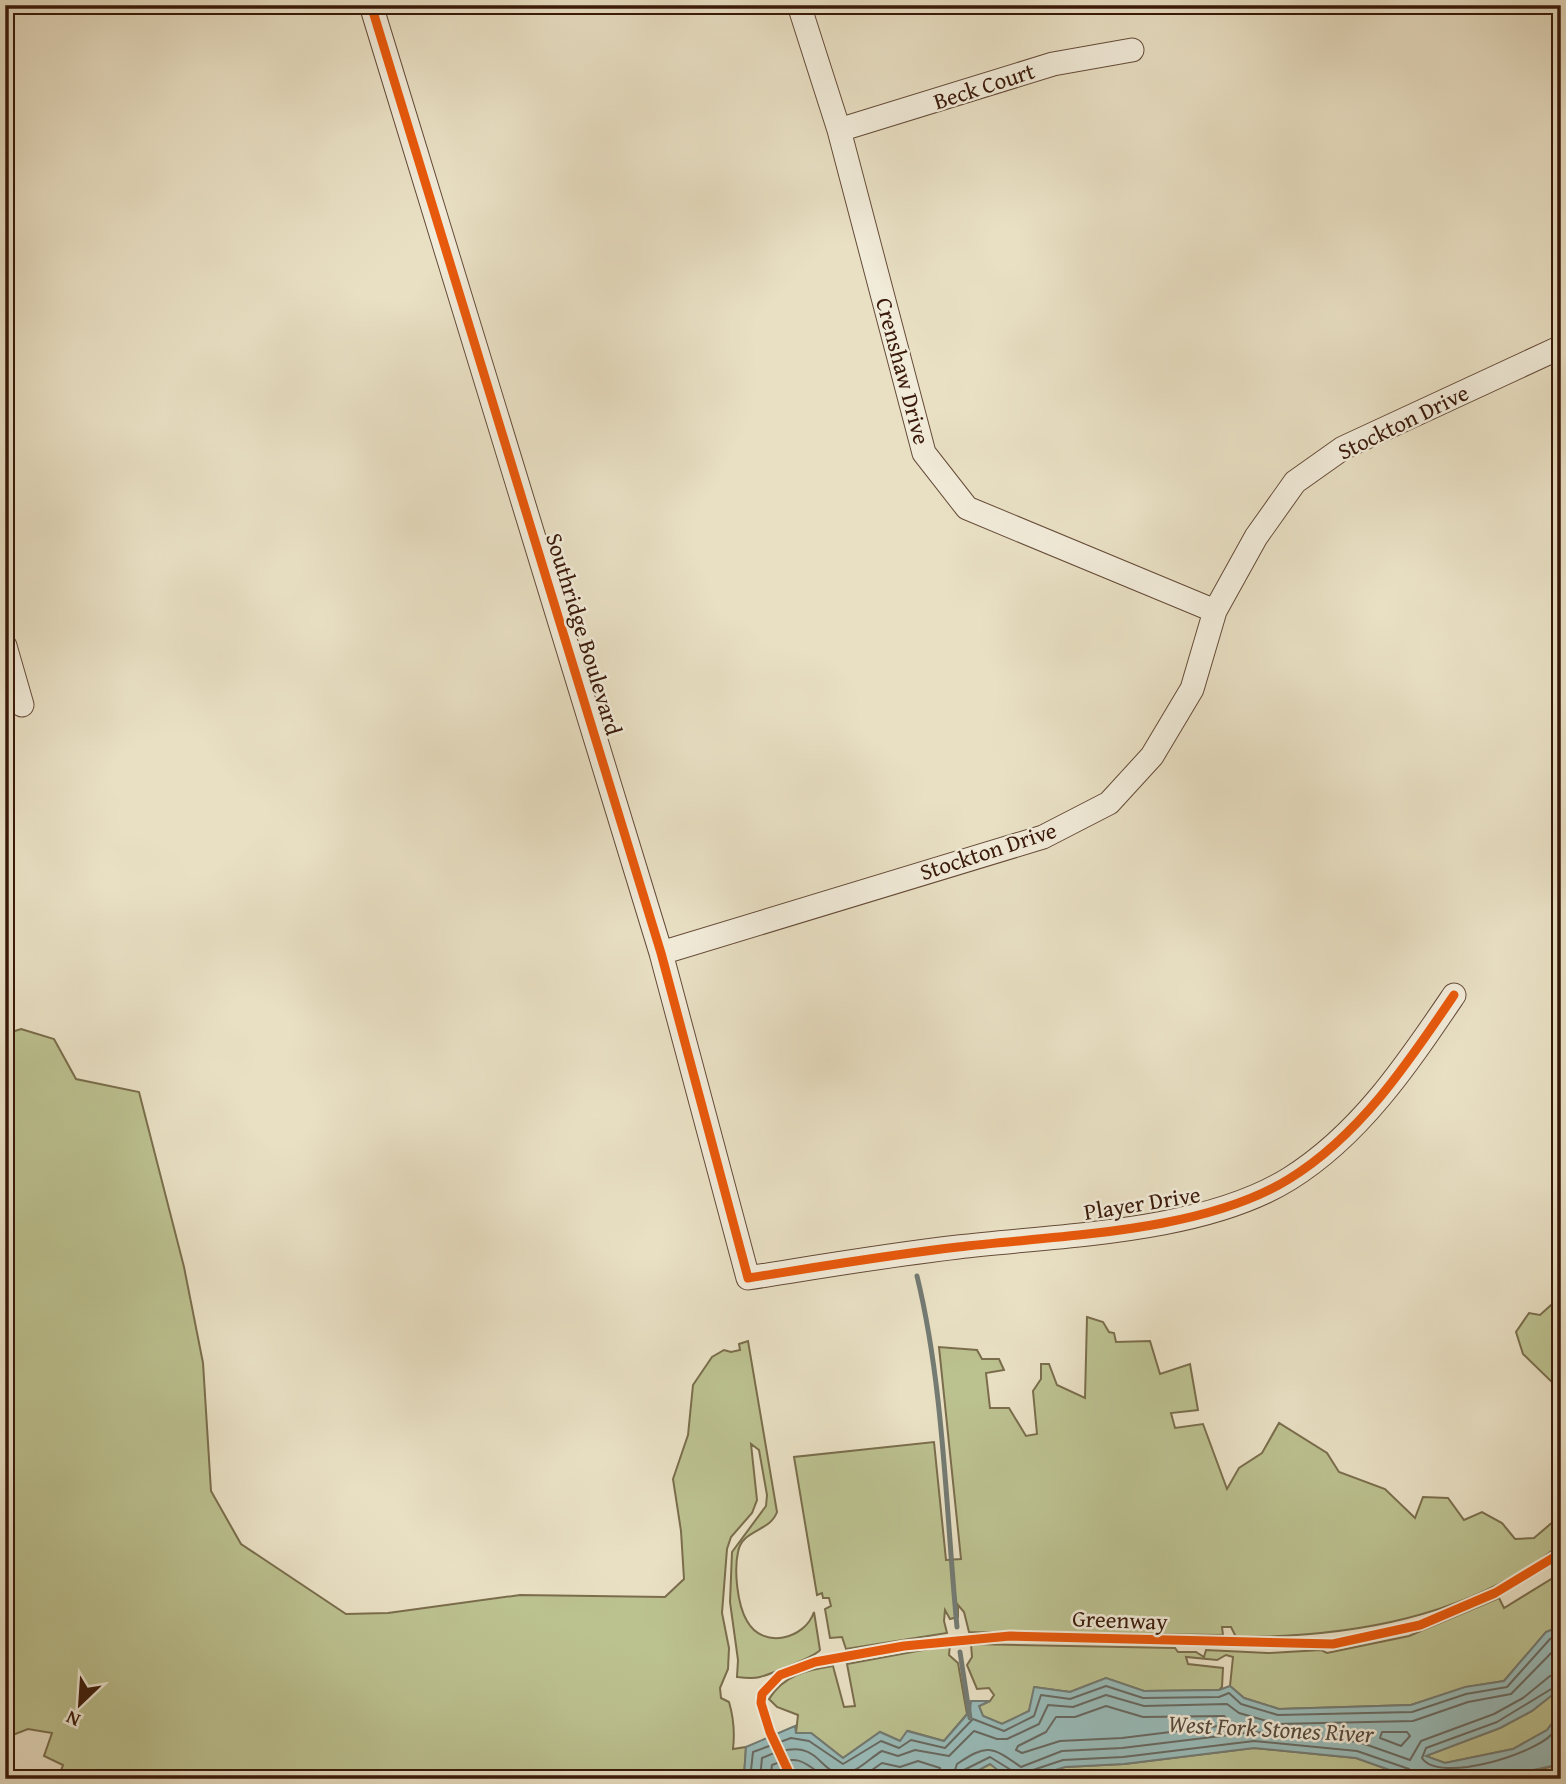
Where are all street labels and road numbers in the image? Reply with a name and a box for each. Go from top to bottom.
street label: Beck Court [929,54,1039,117]
street label: Crenshaw Drive [868,294,939,448]
street label: Stockton Drive [1332,376,1474,468]
street label: Southridge Boulevard [538,529,631,740]
street label: Stockton Drive [915,813,1060,888]
street label: Player Drive [1081,1177,1203,1228]
street label: Greenway [1072,1601,1169,1638]

